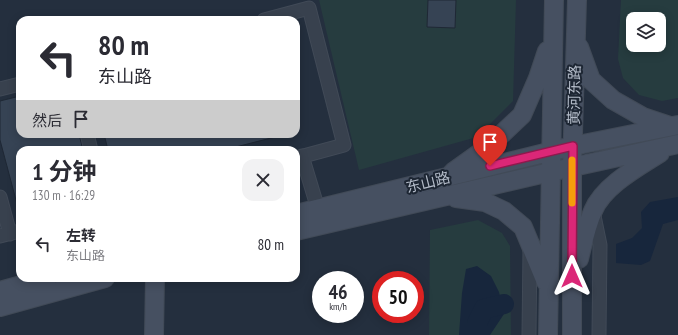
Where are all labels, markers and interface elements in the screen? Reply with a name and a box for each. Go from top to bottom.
map controls [626,12,666,52]
button: layers [626,12,666,52]
text: 80 m [98,26,149,63]
icon: left [32,32,84,84]
text: 东山路 [98,65,152,88]
street label: 黄河东路 [564,65,584,125]
icon: arrive [70,108,92,130]
text: 然后 [32,111,62,130]
pin [473,125,507,166]
icon: arrive [479,131,501,153]
text: 1 分钟 [32,156,96,187]
button: close [242,159,284,201]
street label: 东山路 [404,167,452,197]
text: 130 m · 16:29 [32,187,95,204]
text: 左转 [66,226,96,245]
icon: left [32,233,54,255]
text: 80 m [258,235,284,254]
text: 东山路 [66,247,105,264]
position arrow [551,255,593,297]
speed limit sign: 50 [372,271,424,323]
text: 46 [328,279,348,305]
text: km/h [329,300,347,313]

